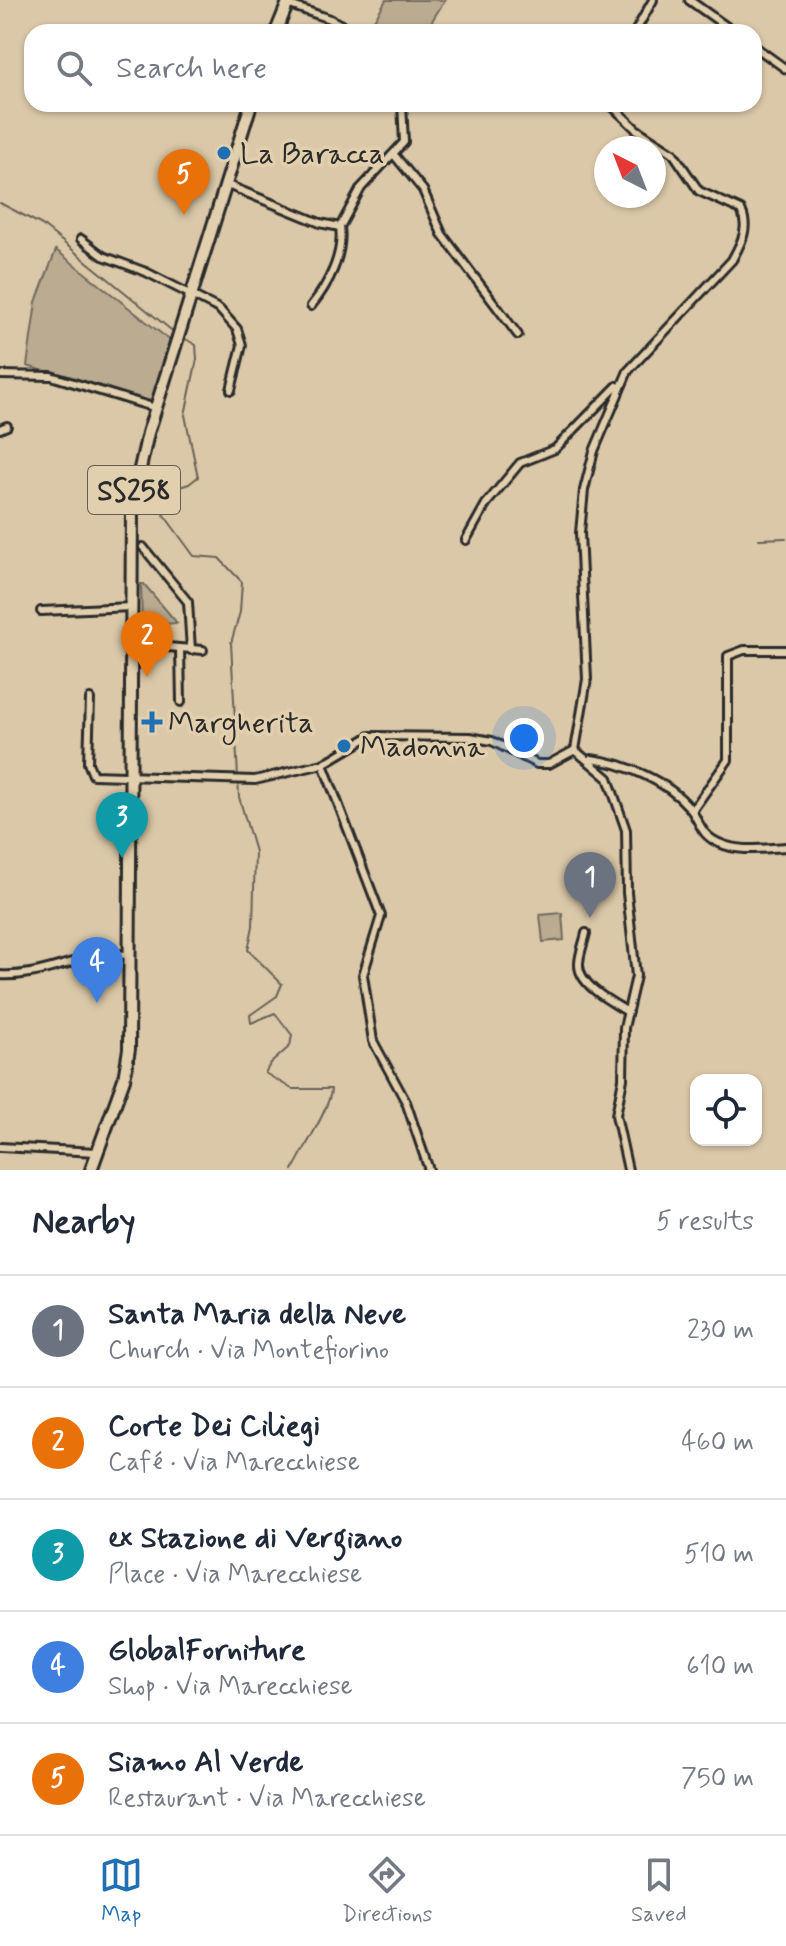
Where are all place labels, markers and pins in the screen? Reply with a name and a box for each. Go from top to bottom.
place label: La Baracca [240,135,384,174]
marker: La Baracca [215,144,233,162]
pin: 5 [158,149,210,215]
pin: 2 [121,611,173,677]
place label: Margherita [168,704,314,745]
marker: Margherita [143,713,161,731]
place label: Madonna [360,728,486,767]
marker: Madonna [335,737,353,755]
pin: 3 [96,792,148,858]
pin: 1 [564,852,616,918]
pin: 4 [71,937,123,1003]

